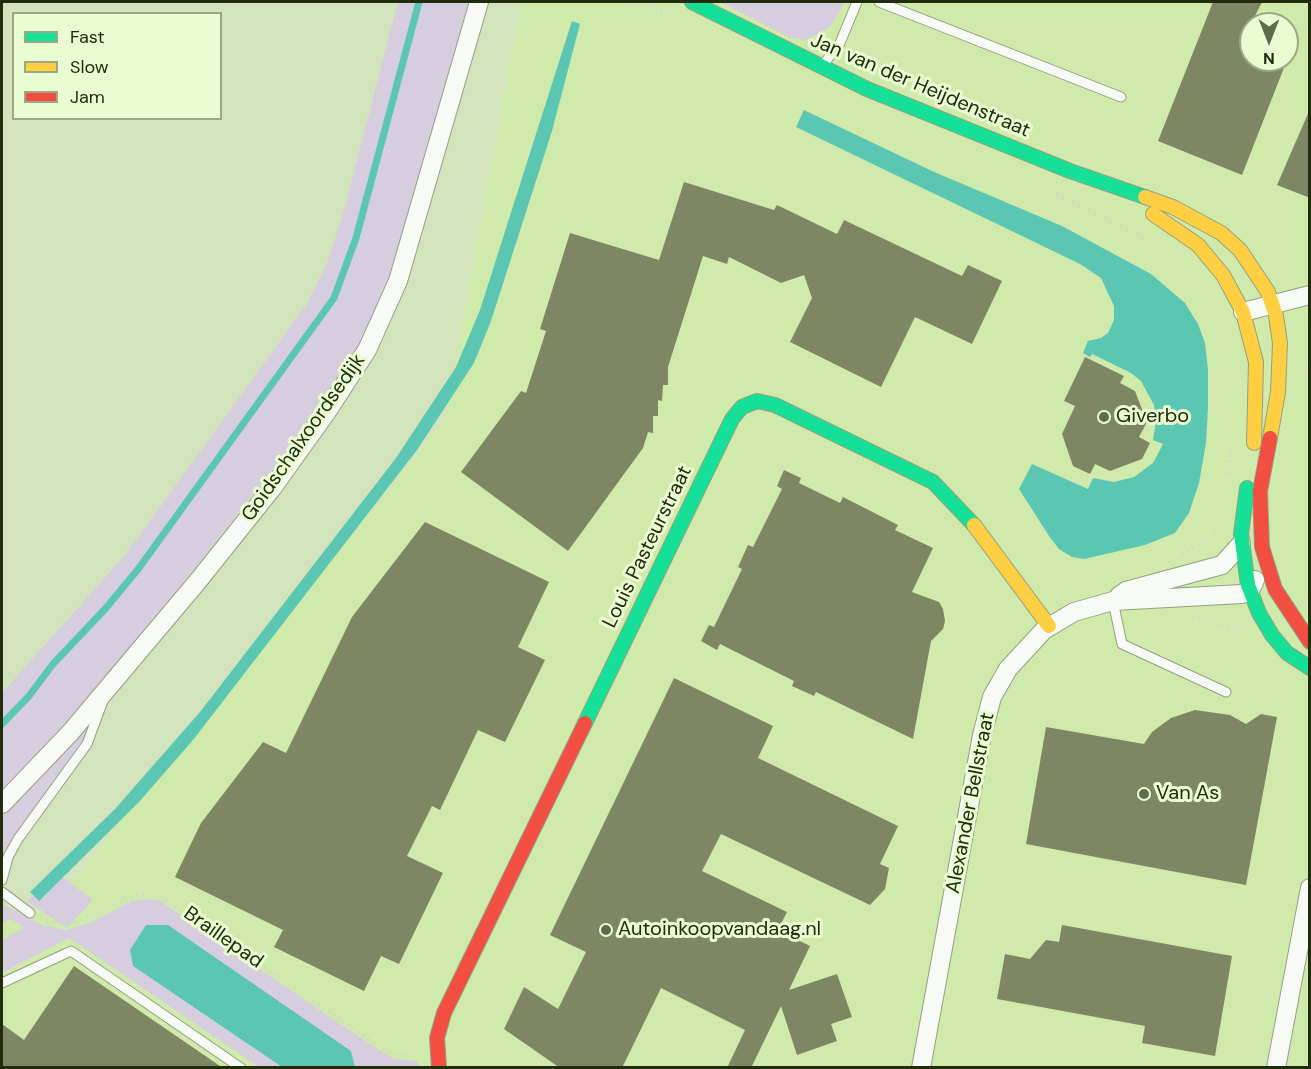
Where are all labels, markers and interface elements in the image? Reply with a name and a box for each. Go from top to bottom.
legend [12,12,222,120]
north arrow [1239,12,1299,72]
text: Fast [70,25,105,49]
street label: Jan van der Heijdenstraat [807,29,1033,143]
text: N [1263,48,1275,69]
text: Slow [70,55,109,79]
text: Jam [70,85,105,109]
street label: Goidschalxoordsedijk [237,350,371,526]
place label: Giverbo [1116,405,1189,429]
marker: Giverbo [1097,410,1111,424]
street label: Louis Pasteurstraat [598,462,698,632]
street label: Alexander Bellstraat [942,710,1000,896]
place label: Van As [1156,782,1219,806]
marker: Van As [1137,787,1151,801]
street label: Braillepad [179,902,267,974]
place label: Autoinkoopvandaag.nl [618,918,821,942]
marker: Autoinkoopvandaag.nl [599,923,613,937]

